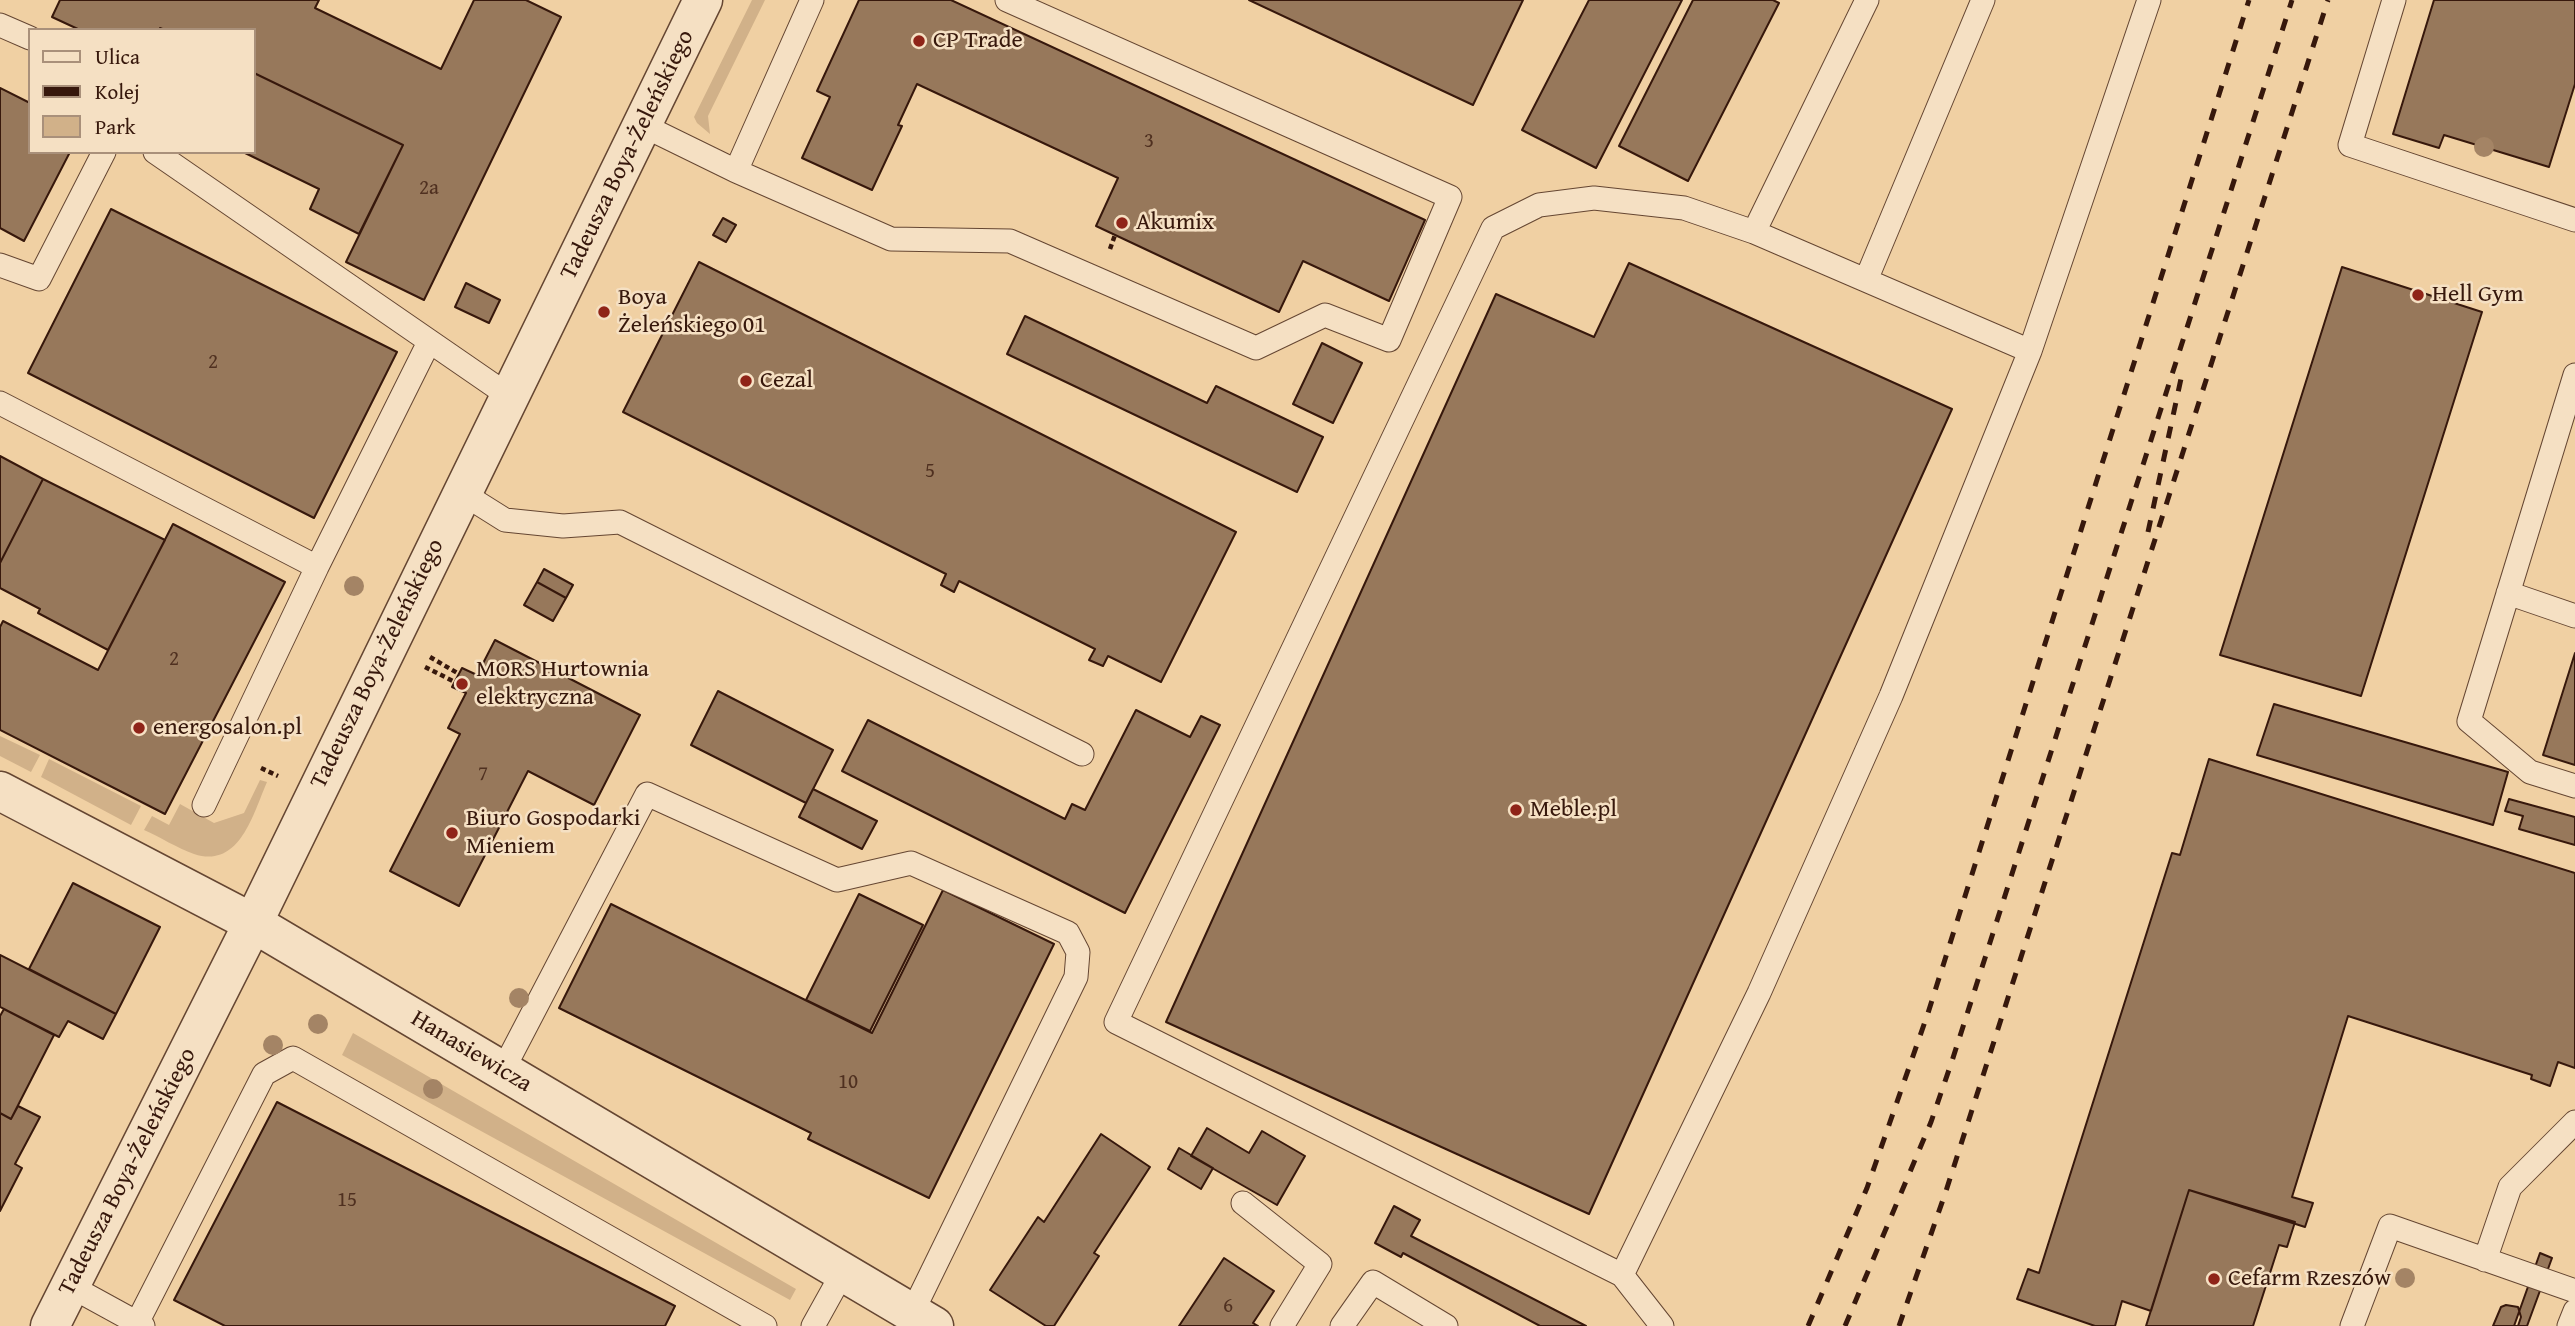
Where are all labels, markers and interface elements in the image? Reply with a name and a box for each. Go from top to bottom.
street label: Tadeusza Boya-Żeleńskiego [555,26,701,284]
place label: CP Trade [933,27,1023,55]
legend [28,28,256,154]
marker: CP Trade [911,33,927,49]
text: Ulica [95,41,140,72]
text: Kolej [95,76,140,107]
text: Park [95,111,136,142]
house number: 3 [1144,129,1154,155]
house number: 2a [419,176,439,202]
place label: Akumix [1136,209,1214,237]
marker: Akumix [1114,215,1130,231]
place label: Hell Gym [2432,281,2524,309]
place label: Boya Żeleńskiego 01 [618,284,766,340]
marker: Hell Gym [2410,287,2426,303]
marker: Boya Żeleńskiego 01 [596,304,612,320]
house number: 2 [208,350,218,376]
place label: Cezal [760,367,813,395]
marker: Cezal [738,373,754,389]
house number: 5 [925,459,935,485]
street label: Tadeusza Boya-Żeleńskiego [305,535,451,793]
house number: 2 [169,647,179,673]
place label: MORS Hurtownia elektryczna [476,656,649,712]
marker: MORS Hurtownia elektryczna [454,676,470,692]
place label: energosalon.pl [153,714,302,742]
marker: energosalon.pl [131,720,147,736]
house number: 7 [478,762,488,788]
place label: Meble.pl [1530,796,1617,824]
marker: Meble.pl [1508,802,1524,818]
place label: Biuro Gospodarki Mieniem [466,805,640,861]
marker: Biuro Gospodarki Mieniem [444,825,460,841]
street label: Hanasiewicza [405,1005,537,1099]
street label: Tadeusza Boya-Żeleńskiego [53,1043,203,1301]
house number: 10 [838,1070,858,1096]
house number: 15 [337,1188,357,1214]
place label: Cefarm Rzeszów [2228,1265,2391,1293]
marker: Cefarm Rzeszów [2206,1271,2222,1287]
house number: 6 [1223,1294,1233,1320]

